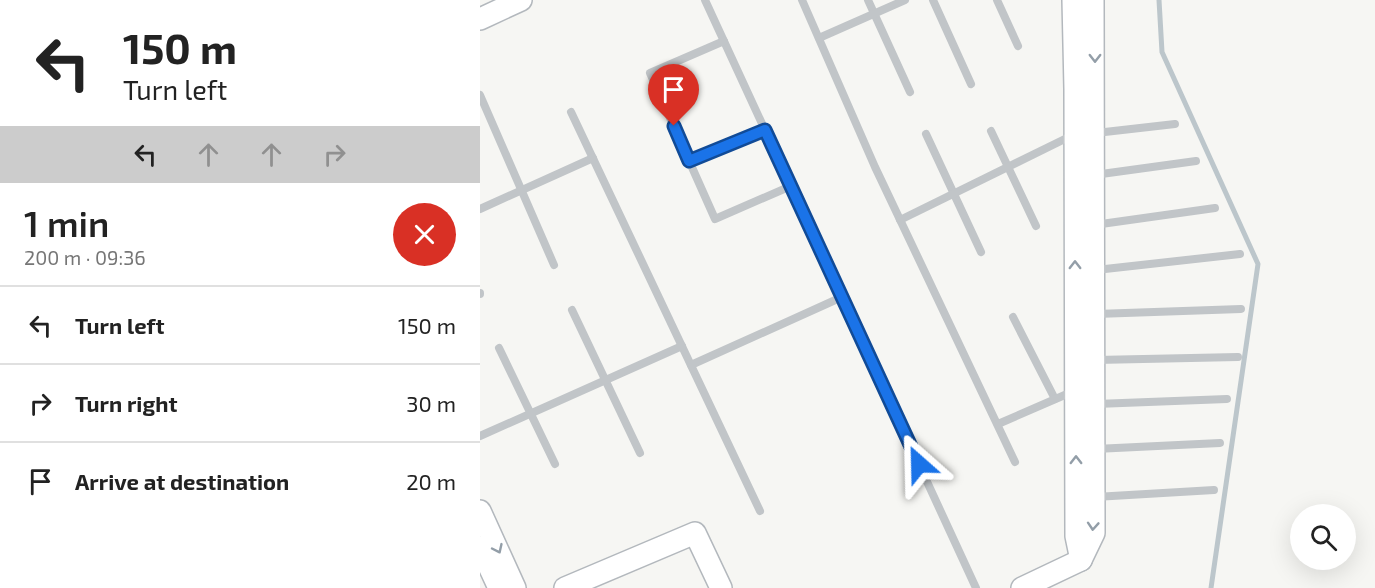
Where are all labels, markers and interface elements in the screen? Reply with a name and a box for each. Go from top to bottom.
text: 150 m [123,22,237,72]
icon: left [24,24,102,102]
one-way arrow [1089,54,1101,63]
pin [648,64,699,126]
text: Turn left [123,73,227,105]
icon: arrive [657,73,690,106]
icon: left [129,138,162,171]
icon: ahead [192,138,225,171]
icon: ahead [255,138,288,171]
icon: right [318,138,351,171]
text: 1 min [24,201,109,244]
button: close [393,203,456,266]
text: 200 m · 09:36 [24,245,146,269]
one-way arrow [1069,260,1081,269]
icon: left [24,309,57,342]
text: Turn left [75,312,164,338]
text: 150 m [398,312,456,338]
icon: right [24,387,57,420]
text: Turn right [75,390,177,416]
text: 30 m [406,390,456,416]
position arrow [887,432,951,496]
one-way arrow [1070,455,1082,464]
icon: arrive [24,465,57,498]
text: Arrive at destination [75,468,289,494]
text: 20 m [406,468,456,494]
map controls [1290,504,1356,570]
button: search [1290,504,1356,570]
one-way arrow [1087,522,1100,531]
one-way arrow [490,543,502,554]

